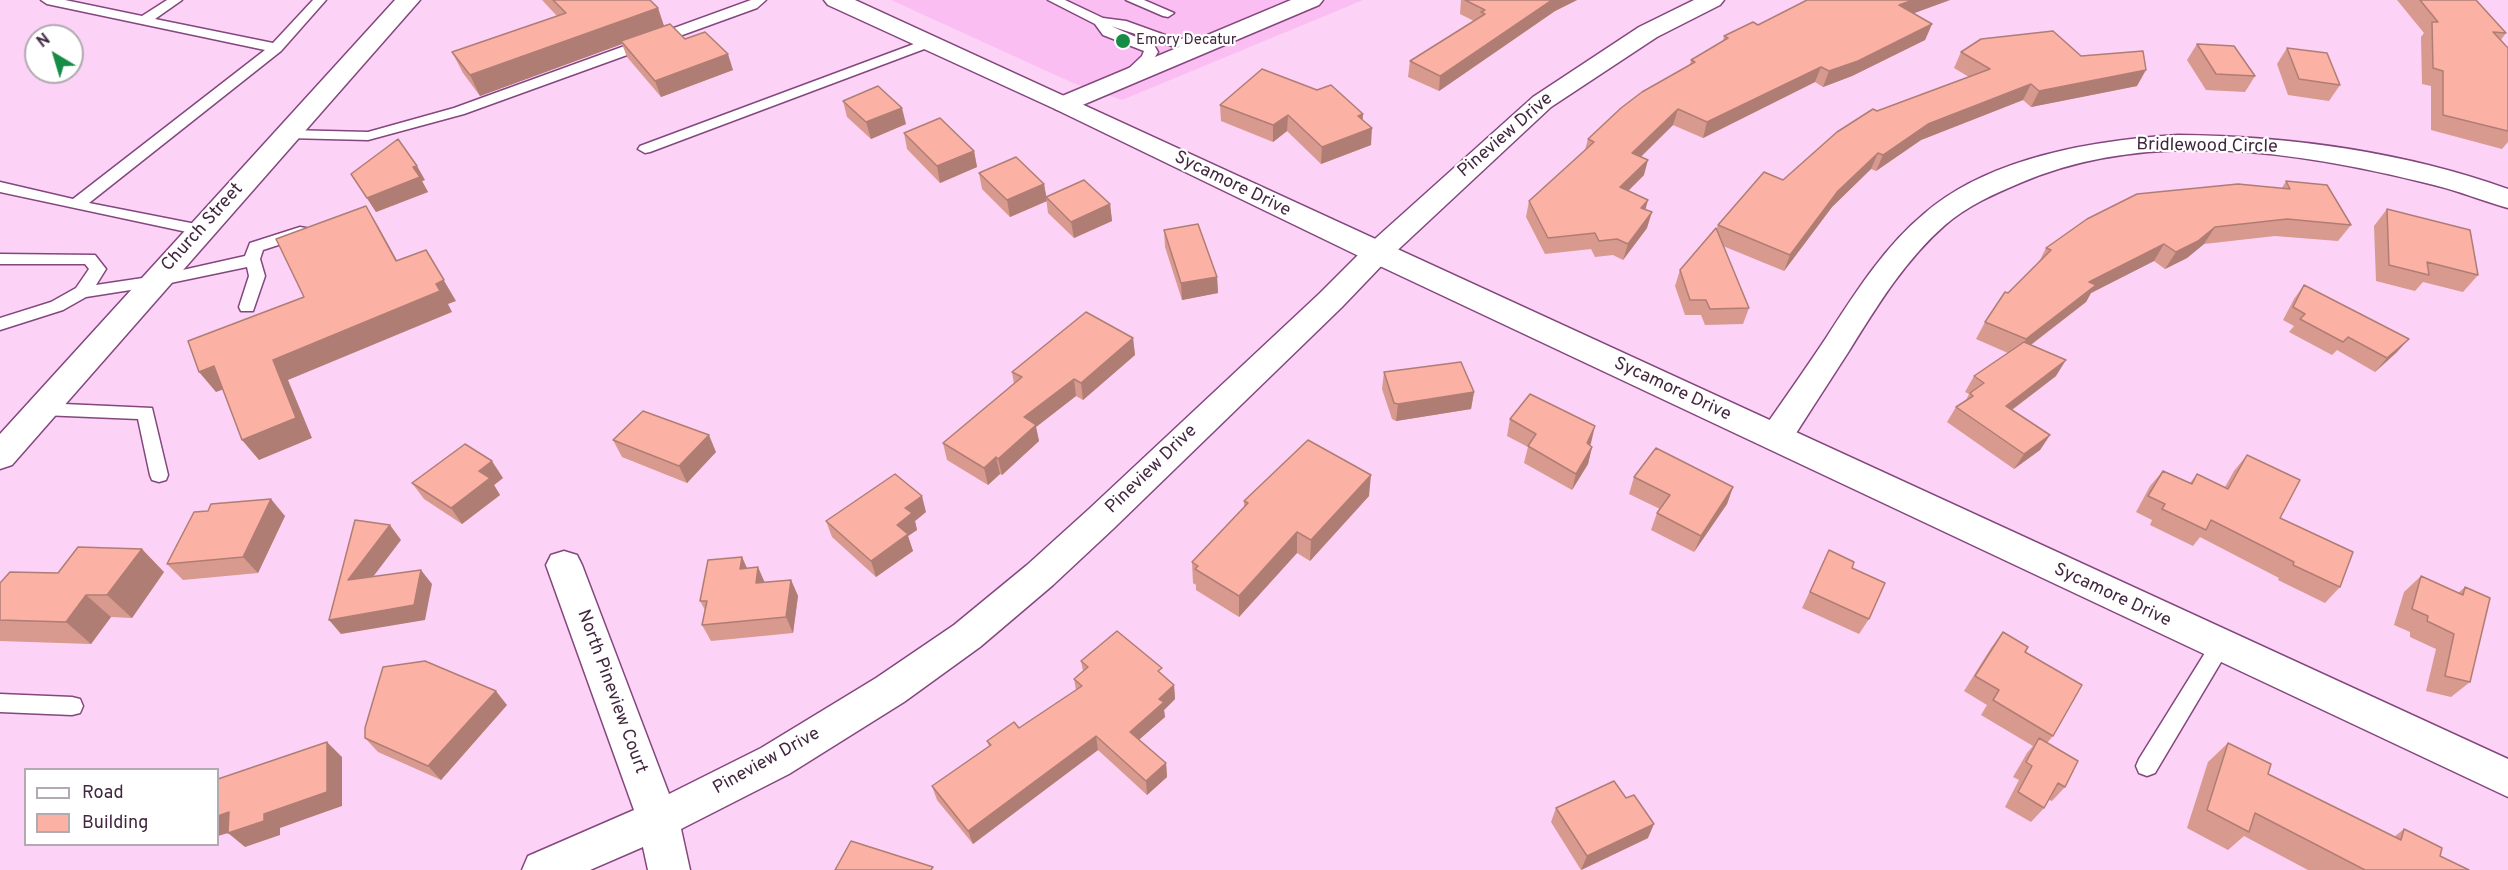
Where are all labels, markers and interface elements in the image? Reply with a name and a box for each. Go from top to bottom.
north arrow [24,24,84,84]
text: N [33,30,55,53]
marker: Emory Decatur [1114,32,1132,50]
place label: Emory Decatur [1136,32,1237,50]
street label: Pineview Drive [1454,89,1558,183]
street label: Bridlewood Circle [2136,135,2278,159]
street label: Sycamore Drive [1170,147,1294,223]
street label: Church Street [158,179,248,277]
street label: Sycamore Drive [1610,353,1734,427]
street label: Pineview Drive [1102,421,1202,519]
street label: Sycamore Drive [2050,559,2174,633]
street label: North Pineview Court [571,607,651,777]
street label: Pineview Drive [710,724,824,800]
legend [24,768,219,846]
text: Road [82,782,124,805]
text: Building [82,812,148,835]

